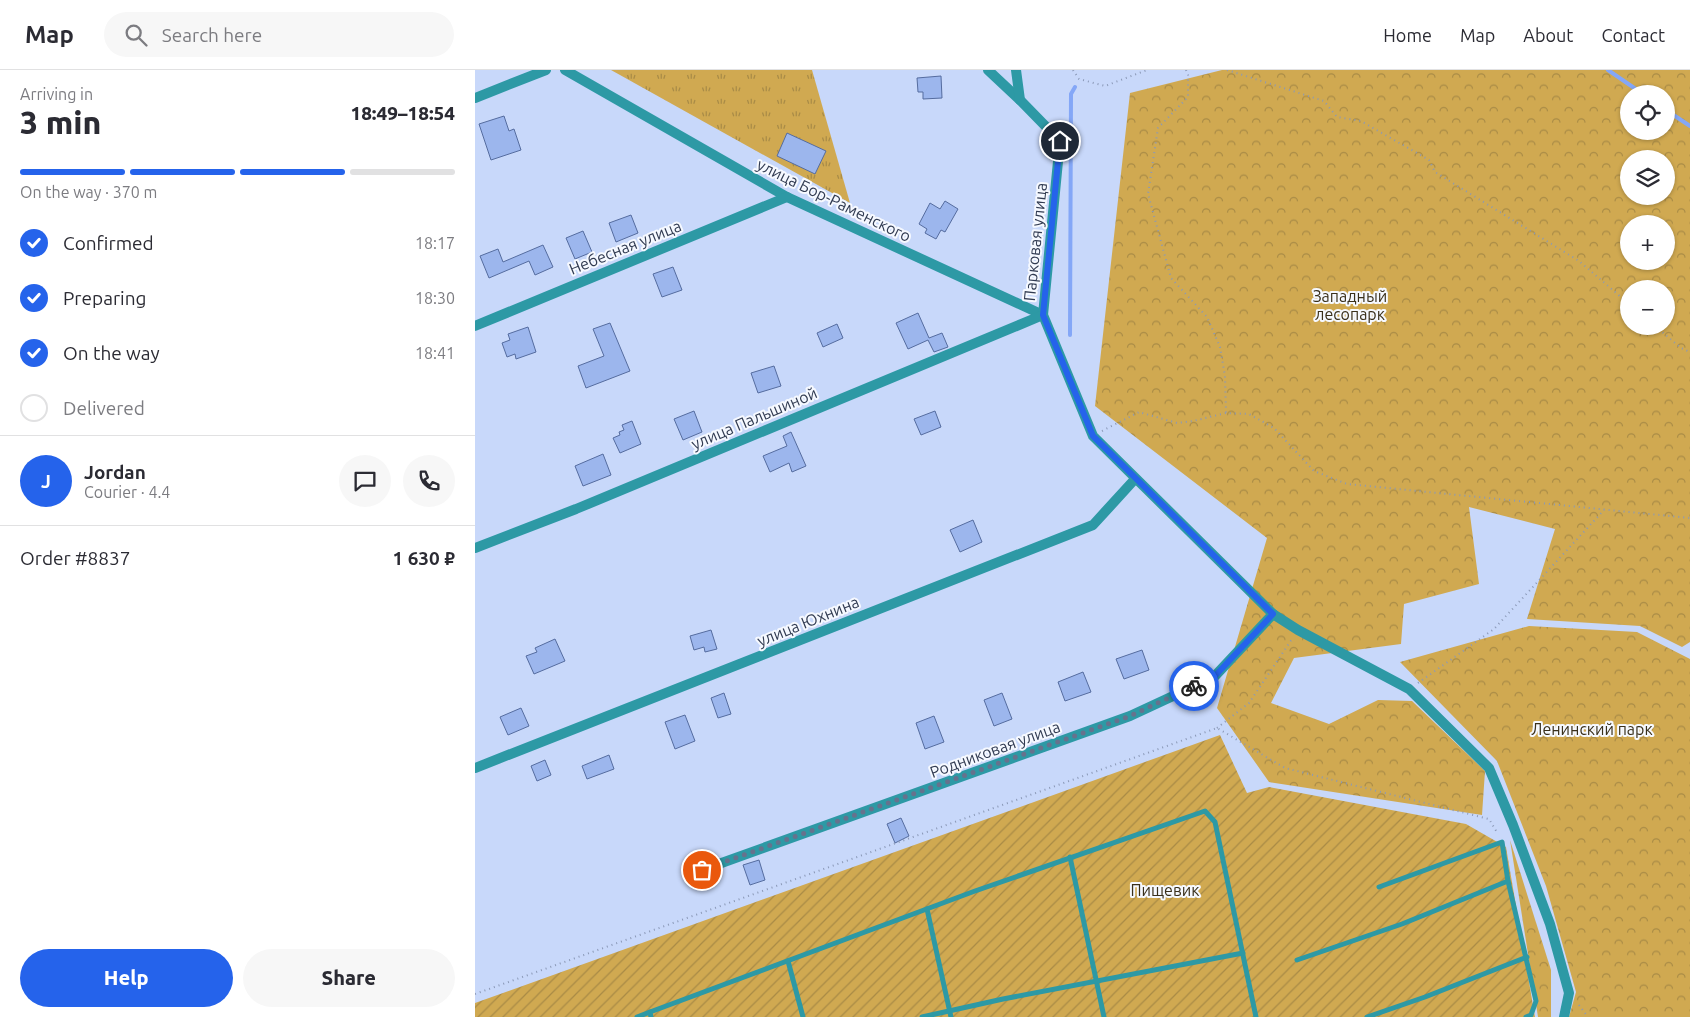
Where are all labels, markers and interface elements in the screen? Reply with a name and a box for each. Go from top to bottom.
search box [104,12,454,57]
text: Map [25,21,74,48]
icon: search [122,21,150,49]
text: Search here [162,24,262,46]
text: Home [1383,25,1432,45]
text: Map [1460,25,1495,45]
text: About [1523,25,1573,45]
text: Contact [1601,25,1665,45]
text: Arriving in [20,85,93,103]
map controls [1620,85,1675,335]
button: locate [1620,85,1675,140]
text: 18:49–18:54 [350,102,455,124]
text: 3 min [20,104,101,140]
pin [1039,120,1081,162]
icon: home [1046,127,1074,155]
button: layers [1620,150,1675,205]
street label: улица Бор-Раменского [754,155,914,245]
street label: Парковая улица [1020,182,1050,302]
text: On the way · 370 m [20,183,157,201]
button: + [1620,215,1675,270]
street label: Небесная улица [566,216,684,278]
icon: check [20,229,48,257]
text: Confirmed [63,232,154,254]
text: 18:17 [415,234,455,252]
button: − [1620,280,1675,335]
icon: check [20,284,48,312]
text: Preparing [63,287,147,309]
park label: Западный лесопарк [1313,287,1387,323]
text: 18:30 [415,289,455,307]
icon: check [20,339,48,367]
text: On the way [63,342,160,364]
text: 18:41 [415,344,455,362]
street label: улица Пальшиной [688,383,820,453]
text: Delivered [63,397,145,419]
button: chat [339,455,391,507]
button: phone [403,455,455,507]
text: Jordan [84,461,146,483]
text: J [41,470,51,492]
text: Courier · 4.4 [84,483,170,501]
text: Order #8837 [20,547,130,569]
text: 1 630 ₽ [392,547,455,569]
street label: улица Юхнина [754,592,862,650]
courier [1169,661,1219,711]
icon: bike [1180,672,1208,700]
street label: Родниковая улица [927,717,1063,781]
park label: Ленинский парк [1531,720,1653,738]
pin [681,849,723,891]
icon: bag [688,856,716,884]
park label: Пищевик [1131,881,1200,899]
button: Help [20,949,233,1007]
button: Share [243,949,455,1007]

